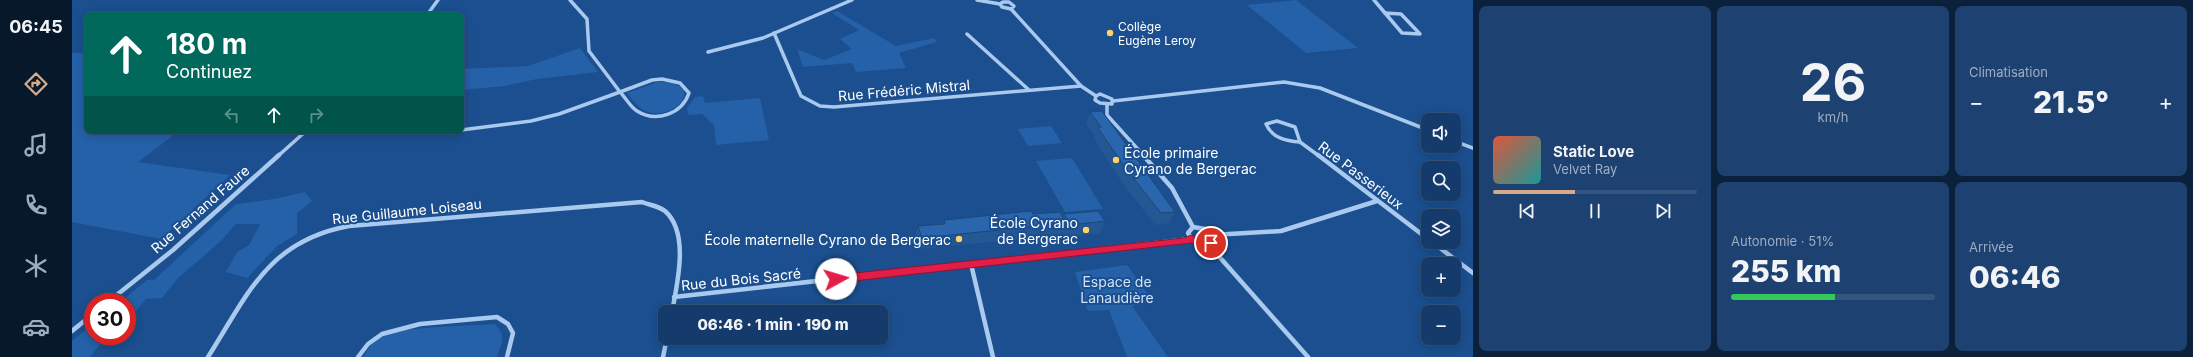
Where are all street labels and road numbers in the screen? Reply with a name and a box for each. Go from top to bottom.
street label: Rue Frédéric Mistral [837,76,971,104]
street label: Rue Passerieux [1315,137,1407,213]
street label: Rue Fernand Faure [147,162,253,256]
street label: Rue Guillaume Loiseau [331,195,483,227]
street label: Rue du Bois Sacré [680,264,802,294]

